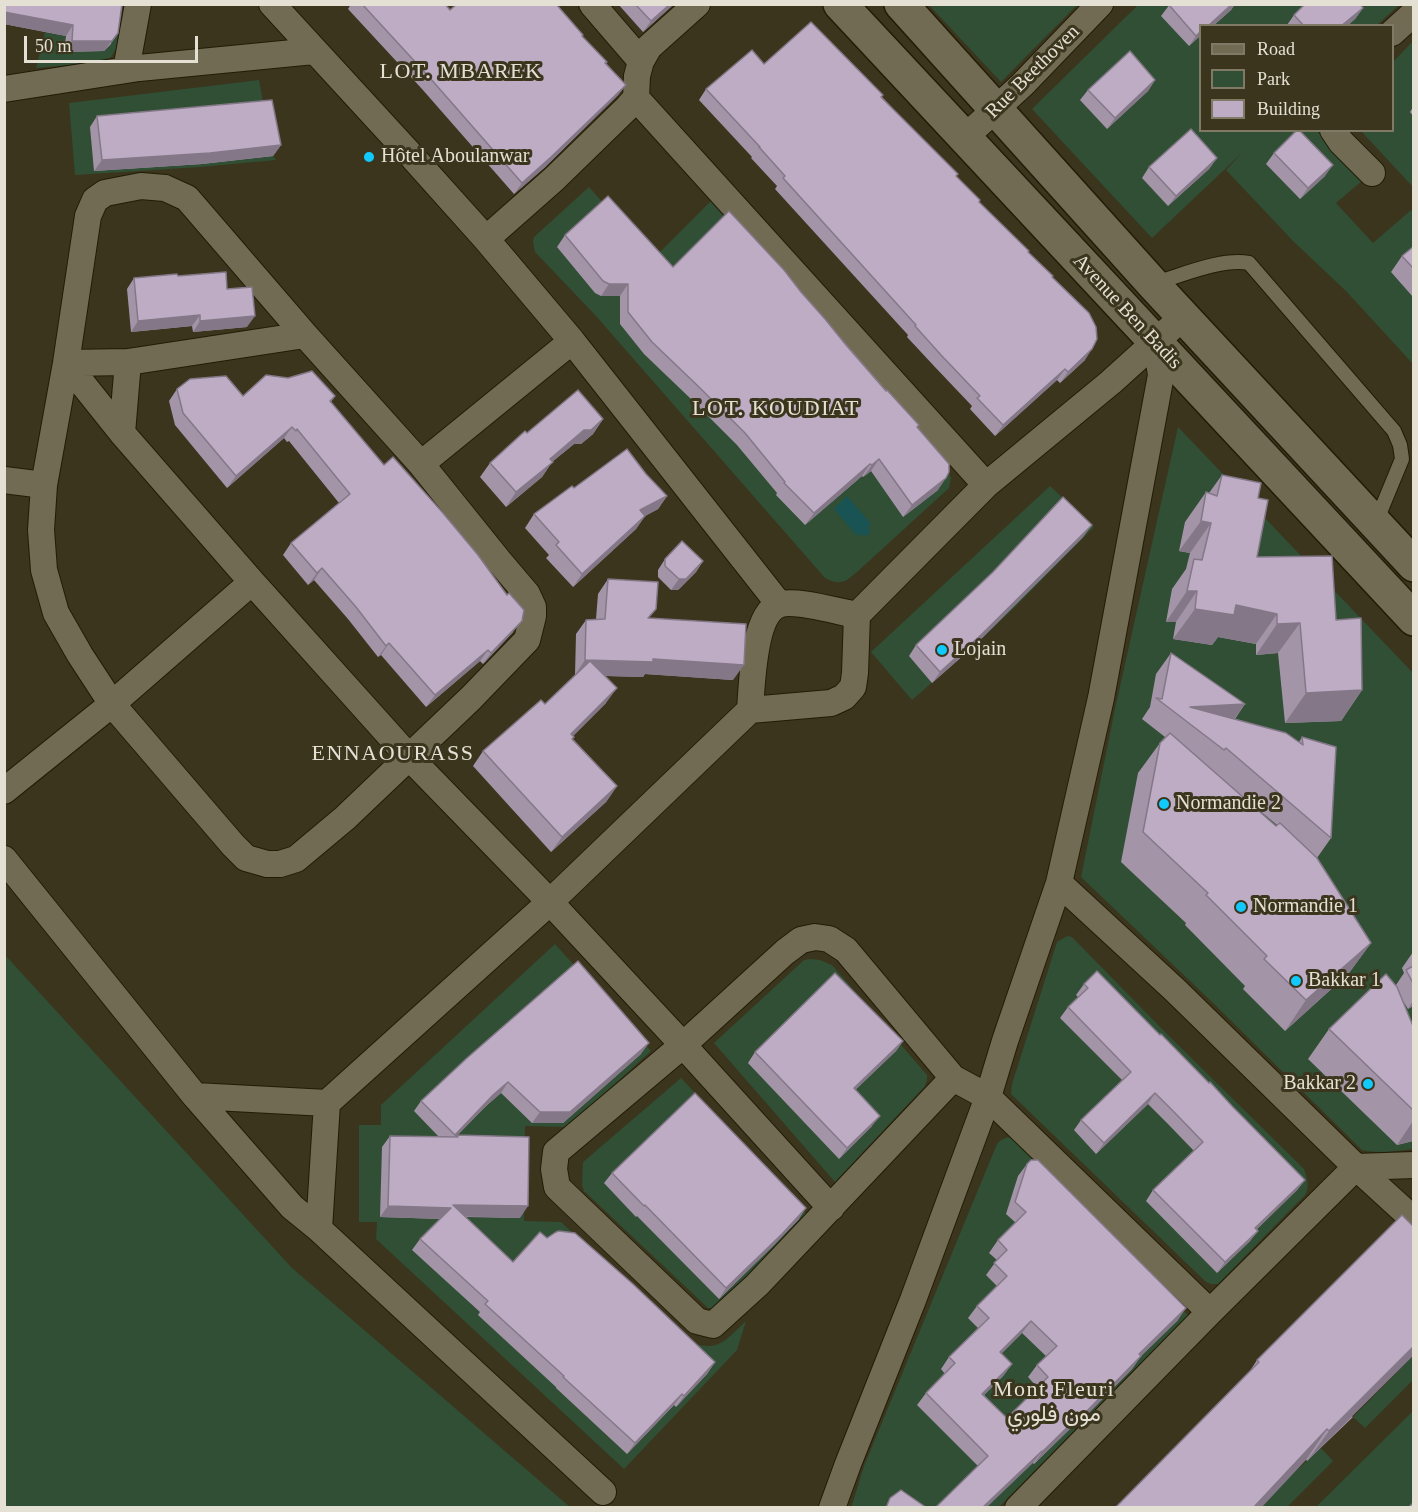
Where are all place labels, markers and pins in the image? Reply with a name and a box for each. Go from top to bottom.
place label: Hôtel Aboulanwar [381,145,529,169]
marker: Hôtel Aboulanwar [362,150,376,164]
place label: Lojain [954,638,1006,662]
marker: Lojain [935,643,949,657]
place label: Normandie 2 [1176,792,1281,816]
marker: Normandie 2 [1157,797,1171,811]
place label: Normandie 1 [1253,895,1358,919]
marker: Normandie 1 [1234,900,1248,914]
place label: Bakkar 1 [1308,969,1381,993]
marker: Bakkar 1 [1289,974,1303,988]
place label: Bakkar 2 [1283,1072,1356,1096]
marker: Bakkar 2 [1361,1077,1375,1091]

